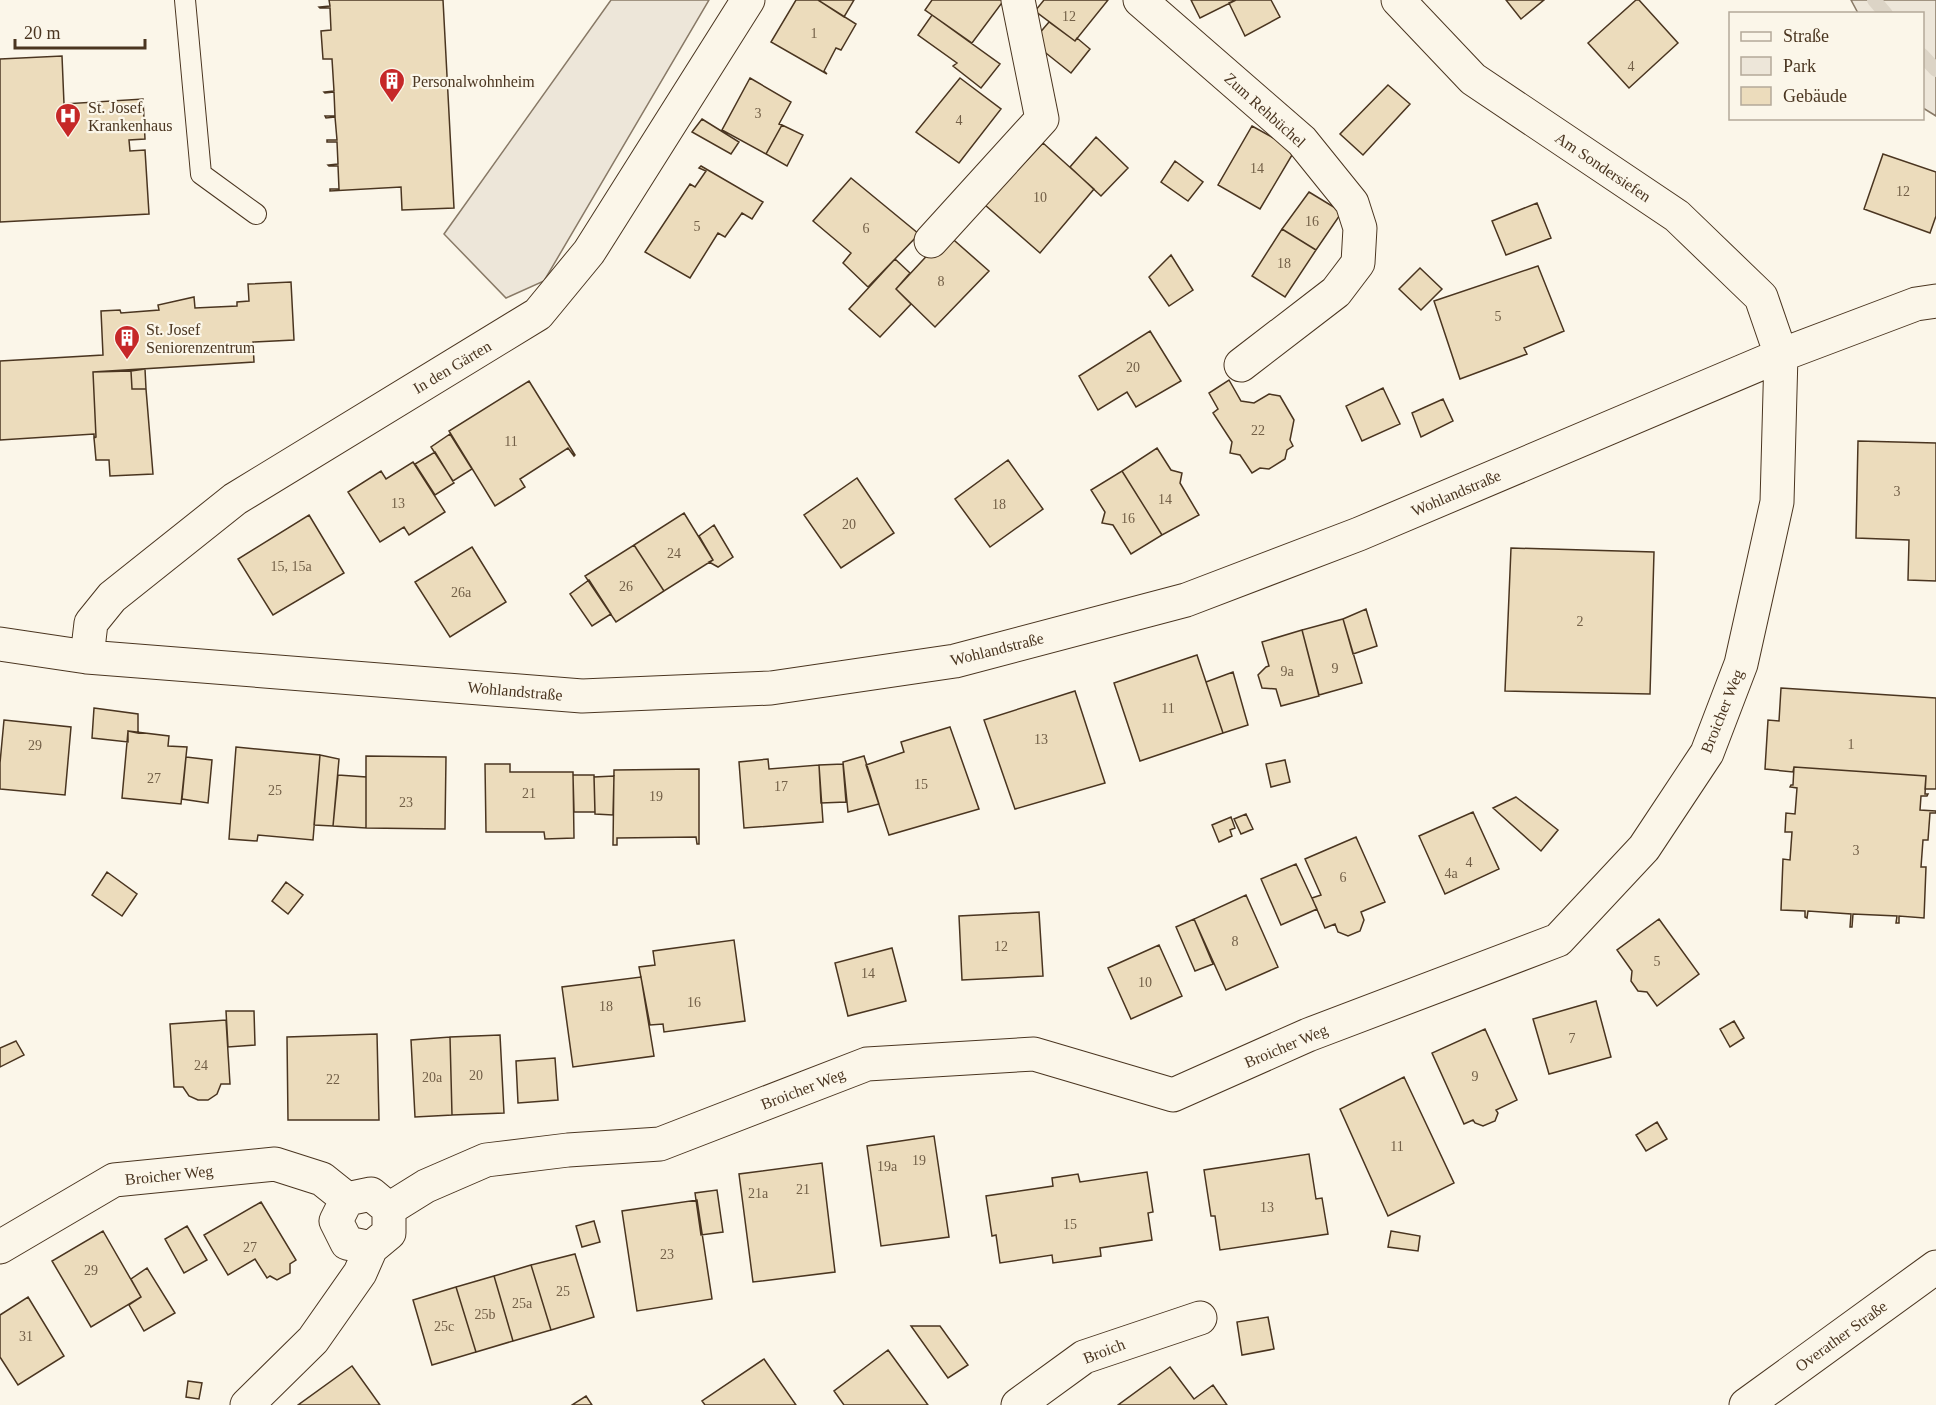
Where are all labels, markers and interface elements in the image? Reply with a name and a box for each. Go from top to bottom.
house number: 12 [1062,9,1076,24]
scale bar [15,12,146,50]
legend [1729,12,1924,120]
text: 20 m [24,23,61,43]
house number: 1 [811,26,818,41]
text: Straße [1783,26,1829,46]
text: Park [1783,56,1816,76]
house number: 4 [1628,59,1635,74]
building icon: Personalwohnheim [377,66,407,104]
street label: Zum Rehbüchel [1221,69,1309,151]
place label: Personalwohnheim [412,73,535,90]
text: Gebäude [1783,86,1847,106]
place label: St. Josef Krankenhaus [88,99,172,134]
hospital icon: St. Josef Krankenhaus [53,101,83,139]
house number: 3 [755,106,762,121]
house number: 4 [956,113,963,128]
street label: Am Sondersiefen [1552,129,1654,205]
house number: 14 [1250,161,1264,176]
house number: 12 [1896,184,1910,199]
house number: 10 [1033,190,1047,205]
house number: 16 [1305,214,1319,229]
house number: 5 [694,219,701,234]
house number: 6 [863,221,870,236]
house number: 18 [1277,256,1291,271]
house number: 8 [938,274,945,289]
house number: 5 [1495,309,1502,324]
place label: St. Josef Seniorenzentrum [146,321,256,356]
building icon: St. Josef Seniorenzentrum [112,323,142,361]
street label: In den Gärten [410,337,494,397]
house number: 20 [1126,360,1140,375]
house number: 22 [1251,423,1265,438]
house number: 11 [504,434,518,449]
street label: Wohlandstraße [1409,467,1503,519]
house number: 3 [1894,484,1901,499]
house number: 14 [1158,492,1172,507]
house number: 13 [391,496,405,511]
house number: 18 [992,497,1006,512]
house number: 16 [1121,511,1135,526]
house number: 20 [842,517,856,532]
house number: 24 [667,546,681,561]
house number: 15, 15a [270,559,312,574]
house number: 26 [619,579,633,594]
house number: 26a [451,585,472,600]
house number: 2 [1577,614,1584,629]
street label: Wohlandstraße [949,629,1045,669]
house number: 9 [1332,661,1339,676]
house number: 9a [1280,664,1294,679]
street label: Broicher Weg [1698,667,1747,756]
street label: Wohlandstraße [467,678,563,704]
house number: 11 [1161,701,1175,716]
house number: 13 [1034,732,1048,747]
house number: 1 [1848,737,1855,752]
house number: 29 [28,738,42,753]
house number: 27 [147,771,161,786]
house number: 15 [914,777,928,792]
house number: 17 [774,779,788,794]
house number: 25 [268,783,282,798]
house number: 21 [522,786,536,801]
house number: 19 [649,789,663,804]
house number: 23 [399,795,413,810]
house number: 3 [1853,843,1860,858]
house number: 4 [1466,855,1473,870]
house number: 4a [1444,866,1458,881]
house number: 6 [1340,870,1347,885]
house number: 8 [1232,934,1239,949]
house number: 12 [994,939,1008,954]
house number: 5 [1654,954,1661,969]
house number: 14 [861,966,875,981]
house number: 10 [1138,975,1152,990]
house number: 16 [687,995,701,1010]
house number: 18 [599,999,613,1014]
street label: Broicher Weg [1242,1021,1330,1072]
house number: 7 [1569,1031,1576,1046]
house number: 24 [194,1058,208,1073]
street label: Broicher Weg [759,1065,848,1114]
house number: 20 [469,1068,483,1083]
house number: 9 [1472,1069,1479,1084]
house number: 20a [422,1070,443,1085]
house number: 22 [326,1072,340,1087]
house number: 11 [1390,1139,1404,1154]
house number: 19 [912,1153,926,1168]
house number: 19a [877,1159,898,1174]
street label: Broicher Weg [124,1162,214,1189]
house number: 21 [796,1182,810,1197]
house number: 21a [748,1186,769,1201]
house number: 13 [1260,1200,1274,1215]
house number: 15 [1063,1217,1077,1232]
house number: 27 [243,1240,257,1255]
house number: 23 [660,1247,674,1262]
house number: 29 [84,1263,98,1278]
house number: 25 [556,1284,570,1299]
house number: 25a [512,1296,533,1311]
street label: Overather Straße [1792,1297,1890,1375]
house number: 25b [475,1307,496,1322]
house number: 25c [434,1319,454,1334]
house number: 31 [19,1329,33,1344]
street label: Broich [1081,1335,1127,1367]

